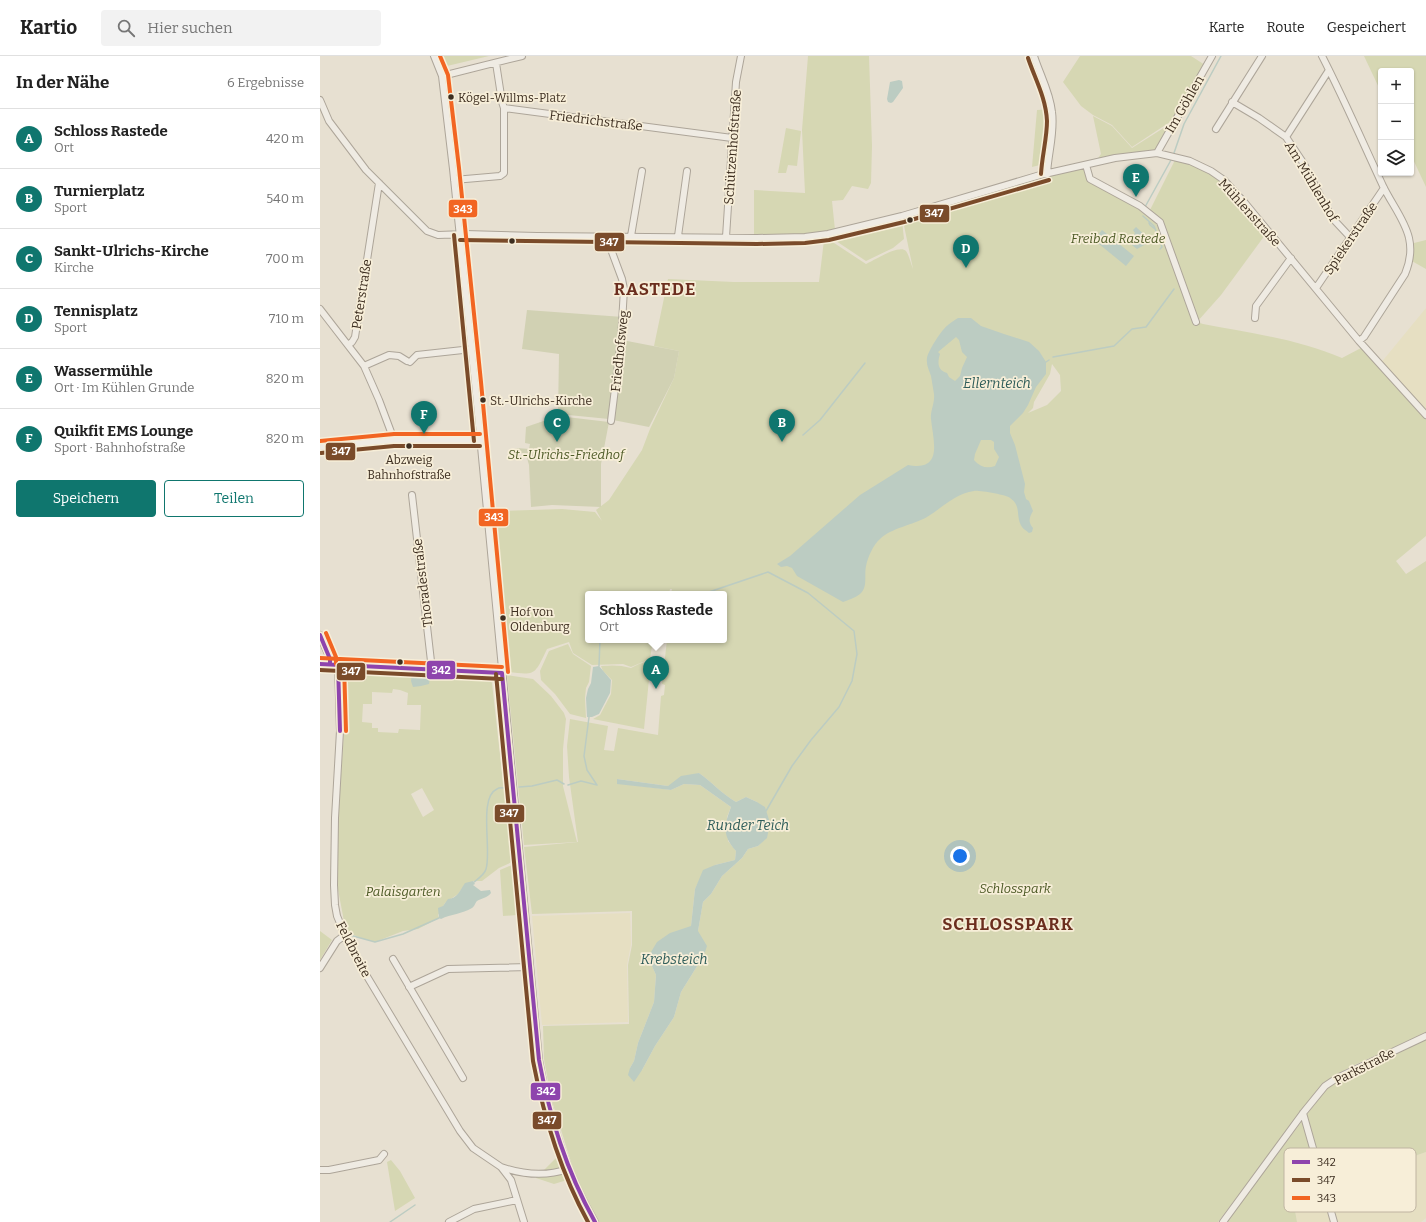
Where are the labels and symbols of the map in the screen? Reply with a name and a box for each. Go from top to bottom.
street label: Im Göhlen [1162,72,1207,136]
street label: Schützenhofstraße [721,89,744,205]
place label: Kögel-Willms-Platz [458,91,566,105]
marker: Kögel-Willms-Platz [446,92,456,102]
street label: Friedrichstraße [548,107,644,134]
street label: Am Mühlenhof [1282,138,1342,225]
pin: E [1123,164,1149,197]
street label: Mühlenstraße [1215,176,1284,249]
line badge: 343 [448,199,478,218]
street label: Spiekerstraße [1321,199,1380,278]
text: 343 [453,203,473,216]
line badge: 347 [919,204,950,223]
text: 347 [925,207,943,220]
unlabelled marker [905,215,915,225]
park label: Freibad Rastede [1071,231,1166,246]
line badge: 347 [594,232,625,252]
pin: D [953,235,979,268]
unlabelled marker [507,236,517,246]
text: 347 [600,236,618,249]
street label: Peterstraße [349,258,374,330]
district label: RASTEDE [614,279,696,300]
street label: Friedhofsweg [608,310,631,393]
water label: Ellernteich [963,375,1031,392]
place label: St.-Ulrichs-Kirche [490,394,592,408]
marker: St.-Ulrichs-Kirche [478,395,488,405]
pin: F [411,401,437,434]
pin: C [544,409,570,442]
pin: B [769,409,795,442]
marker: Abzweig Bahnhofstraße [404,441,414,451]
line badge: 347 [325,442,356,461]
text: 347 [332,445,350,458]
park label: St.-Ulrichs-Friedhof [508,447,626,462]
place label: Abzweig Bahnhofstraße [367,453,451,482]
line badge: 343 [478,508,509,527]
text: 343 [484,511,504,524]
street label: Thoradestraße [410,538,435,628]
place label: Hof von Oldenburg [510,605,570,634]
marker: Hof von Oldenburg [498,613,508,623]
pin: A [643,656,669,689]
unlabelled marker [395,657,405,667]
line badge: 342 [426,660,456,680]
line badge: 347 [336,662,366,681]
text: 342 [431,664,451,677]
text: 347 [342,665,360,678]
line badge: 347 [494,804,525,823]
text: 347 [500,807,518,820]
water label: Runder Teich [707,817,789,834]
your location [950,846,970,866]
park label: Schlosspark [979,881,1052,896]
park label: Palaisgarten [365,884,441,899]
district label: SCHLOSSPARK [942,914,1074,935]
street label: Feldbreite [333,919,374,980]
water label: Krebsteich [641,951,707,968]
street label: Parkstraße [1331,1045,1397,1088]
line badge: 342 [530,1082,561,1101]
text: 342 [536,1085,556,1098]
line badge: 347 [532,1111,562,1130]
text: 347 [538,1114,556,1127]
legend [1284,1148,1416,1212]
text: 342 [1317,1156,1336,1169]
text: 347 [1317,1174,1336,1187]
text: 343 [1317,1192,1336,1205]

